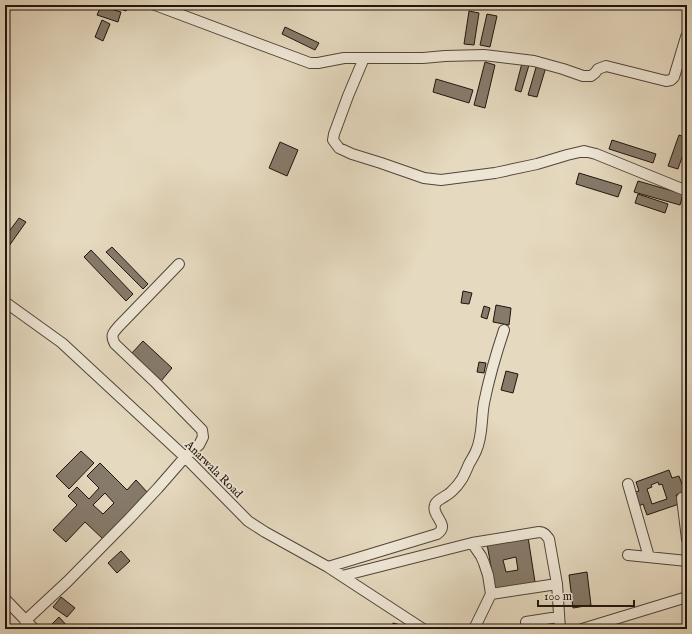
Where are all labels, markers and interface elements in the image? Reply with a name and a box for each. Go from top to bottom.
street label: Anarwala Road [181,437,246,502]
scale bar [538,582,634,608]
text: 100 m [544,589,572,604]

